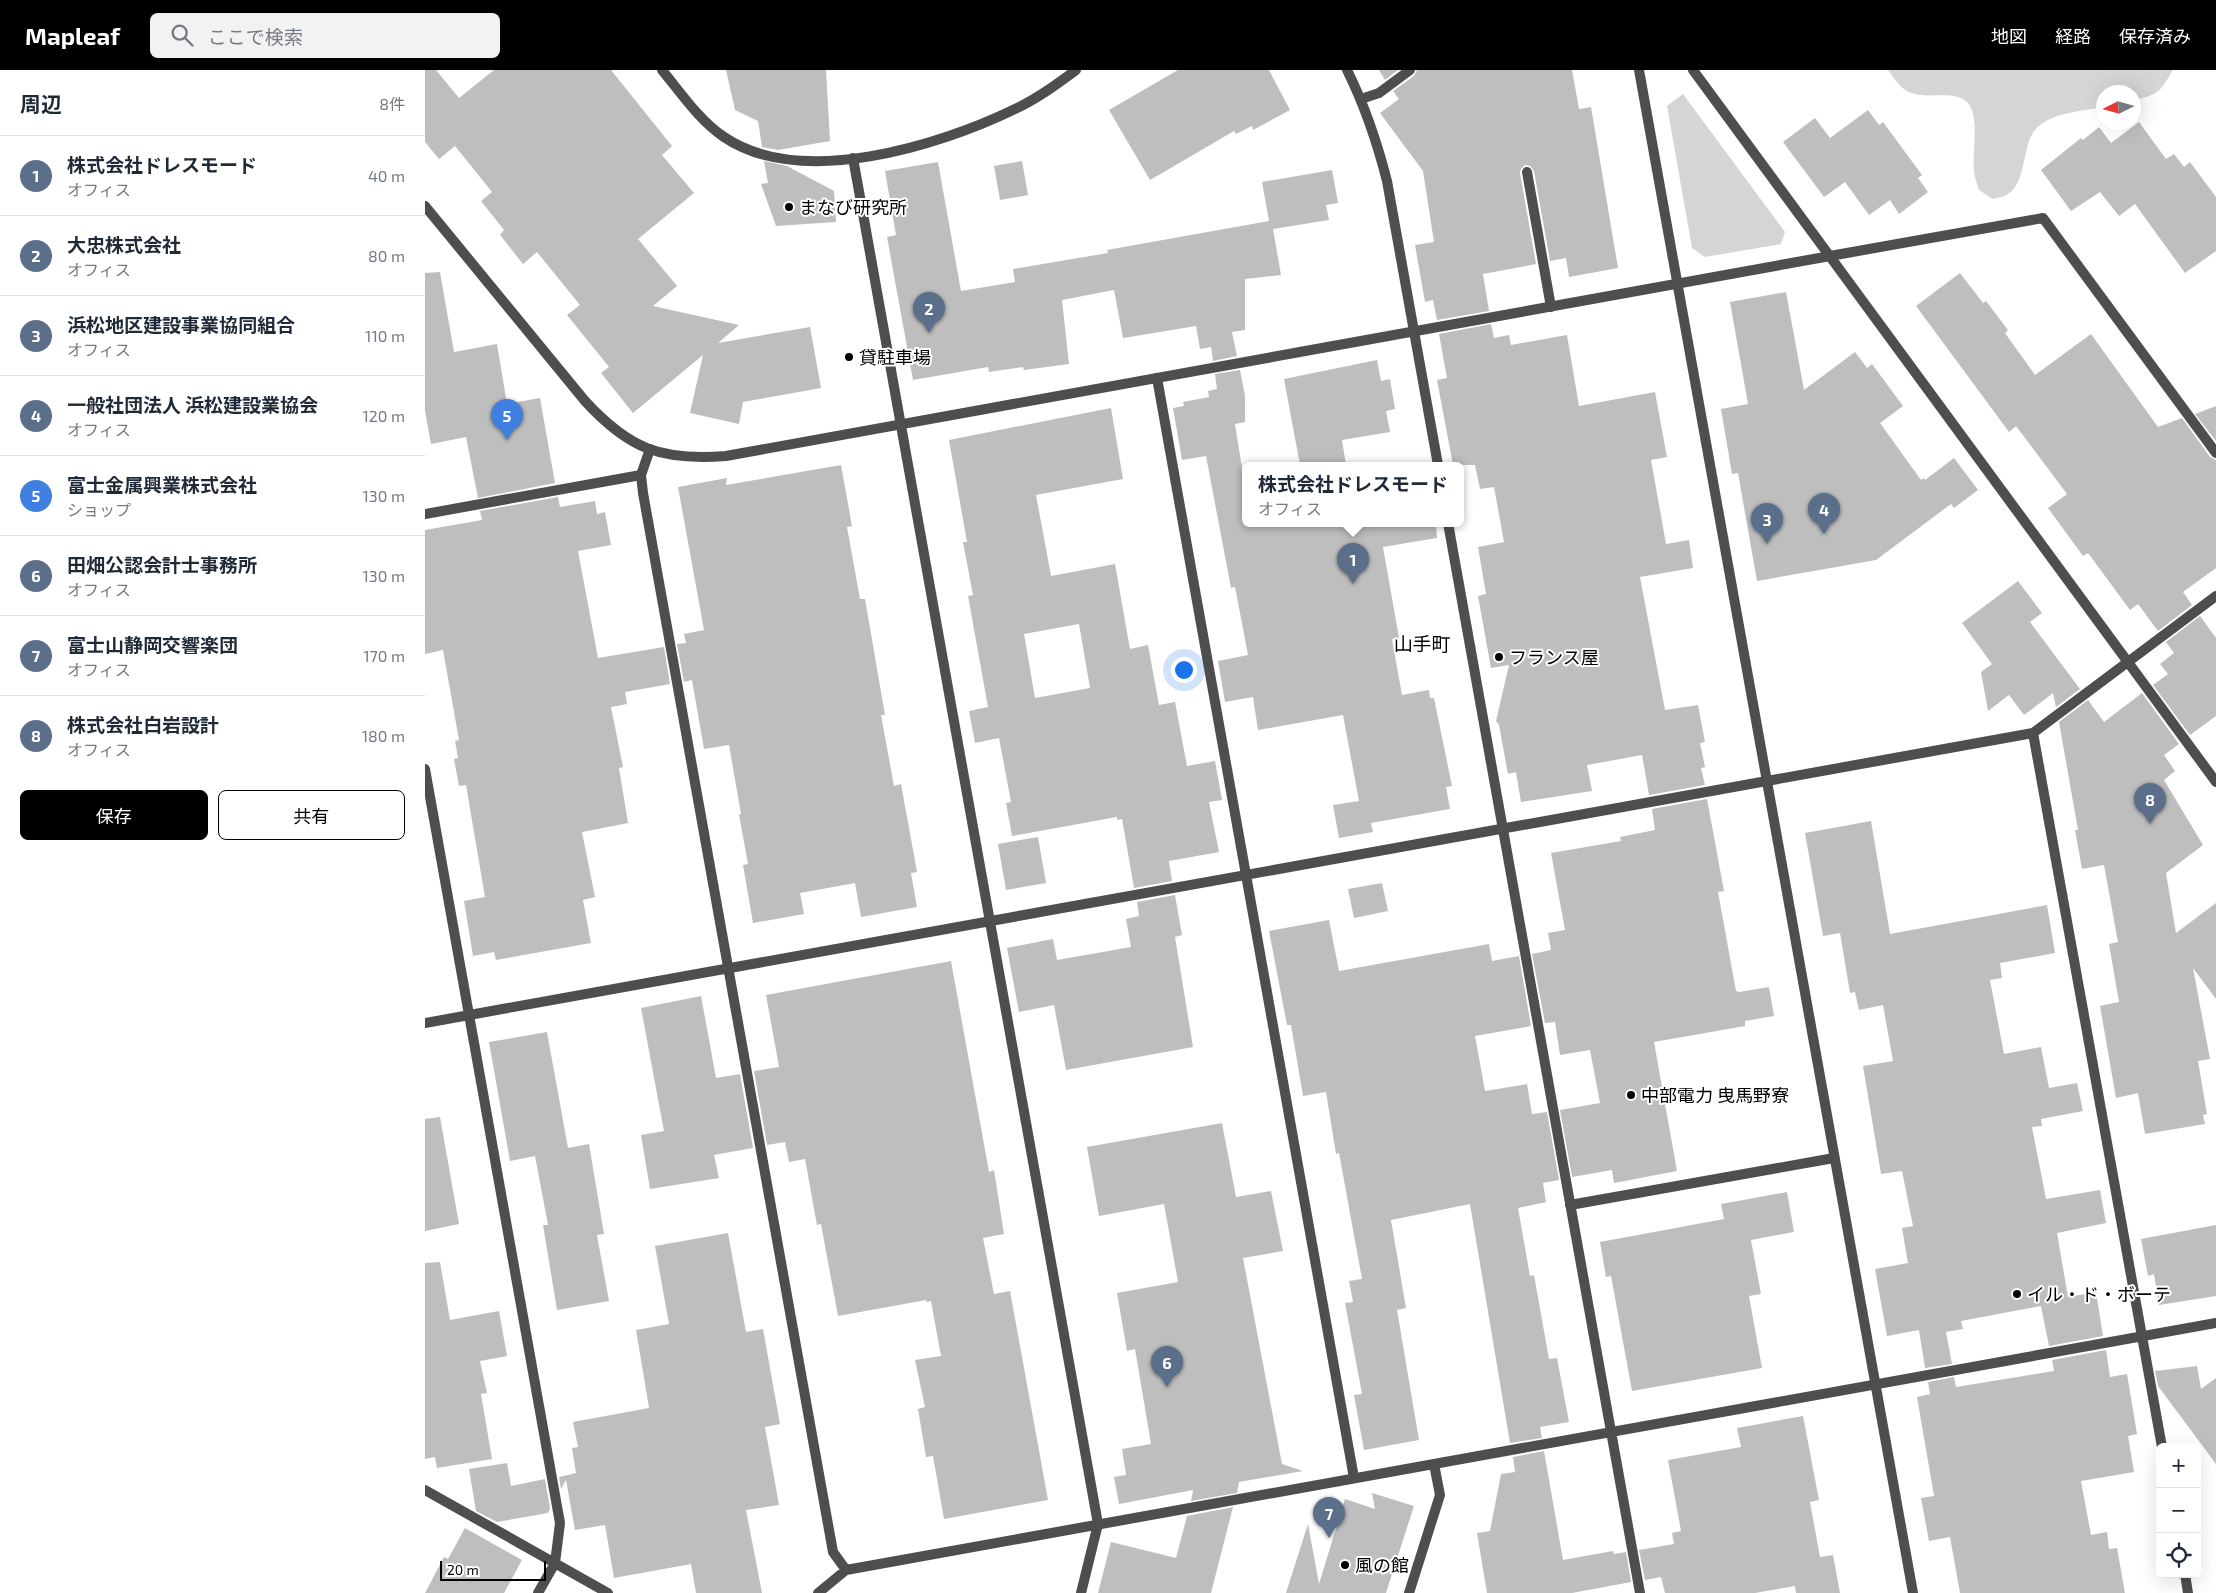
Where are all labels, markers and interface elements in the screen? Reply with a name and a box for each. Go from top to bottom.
search box [150,13,500,58]
text: Mapleaf [25,21,120,50]
icon: search [168,21,196,49]
text: ここで検索 [208,25,303,48]
text: 地図 [1991,25,2027,47]
text: 経路 [2055,25,2091,47]
text: 保存済み [2119,25,2191,47]
north arrow [2096,85,2141,130]
text: 周辺 [20,91,62,116]
text: 8件 [379,94,405,113]
text: 株式会社ドレスモード [67,153,257,176]
text: 1 [33,166,39,185]
text: 40 m [368,166,405,185]
text: オフィス [67,180,131,199]
place label: まなび研究所 [799,196,907,218]
marker: まなび研究所 [783,201,795,213]
text: 大忠株式会社 [67,233,181,256]
text: 2 [31,246,41,265]
text: 80 m [368,246,405,265]
text: オフィス [67,260,131,279]
pin: 2 [913,292,945,333]
text: 浜松地区建設事業協同組合 [67,313,295,336]
text: 3 [31,326,41,345]
text: 110 m [365,326,405,345]
text: オフィス [67,340,131,359]
place label: 貸駐車場 [859,346,931,368]
marker: 貸駐車場 [843,351,855,363]
text: 一般社団法人 浜松建設業協会 [67,393,318,416]
pin: 5 [491,399,523,440]
text: 4 [31,406,41,425]
text: 120 m [362,406,405,425]
text: オフィス [67,420,131,439]
popup [1242,462,1464,527]
text: 株式会社ドレスモード [1258,472,1448,495]
text: 富士金属興業株式会社 [67,473,257,496]
text: 5 [32,486,40,505]
text: 130 m [363,486,405,505]
pin: 4 [1808,493,1840,534]
text: オフィス [1258,499,1322,518]
text: ショップ [67,500,131,519]
pin: 3 [1751,503,1783,544]
pin: 1 [1337,543,1369,584]
text: 田畑公認会計士事務所 [67,553,257,576]
text: 6 [31,566,41,585]
text: 130 m [363,566,405,585]
text: オフィス [67,580,131,599]
district label: 山手町 [1393,632,1451,655]
text: 富士山静岡交響楽団 [67,633,238,656]
text: 7 [32,646,40,665]
text: 170 m [363,646,405,665]
place label: フランス屋 [1509,646,1599,668]
marker: フランス屋 [1493,651,1505,663]
your location [1171,657,1197,683]
text: オフィス [67,660,131,679]
text: 株式会社白岩設計 [67,713,219,736]
text: 8 [31,726,41,745]
text: 180 m [362,726,405,745]
text: オフィス [67,740,131,759]
pin: 8 [2134,783,2166,824]
button: 保存 [20,790,208,840]
button: 共有 [218,790,405,840]
place label: 中部電力 曳馬野寮 [1641,1084,1789,1106]
marker: 中部電力 曳馬野寮 [1625,1089,1637,1101]
place label: イル・ド・ボーテ [2027,1283,2171,1305]
marker: イル・ド・ボーテ [2011,1288,2023,1300]
pin: 6 [1151,1346,1183,1387]
map controls [2156,1443,2201,1578]
button: + [2156,1443,2201,1488]
button: − [2156,1488,2201,1533]
pin: 7 [1313,1497,1345,1538]
button: locate [2156,1533,2201,1578]
place label: 風の館 [1355,1554,1409,1576]
scale bar [440,1558,546,1581]
marker: 風の館 [1339,1559,1351,1571]
text: 20 m [447,1561,479,1578]

